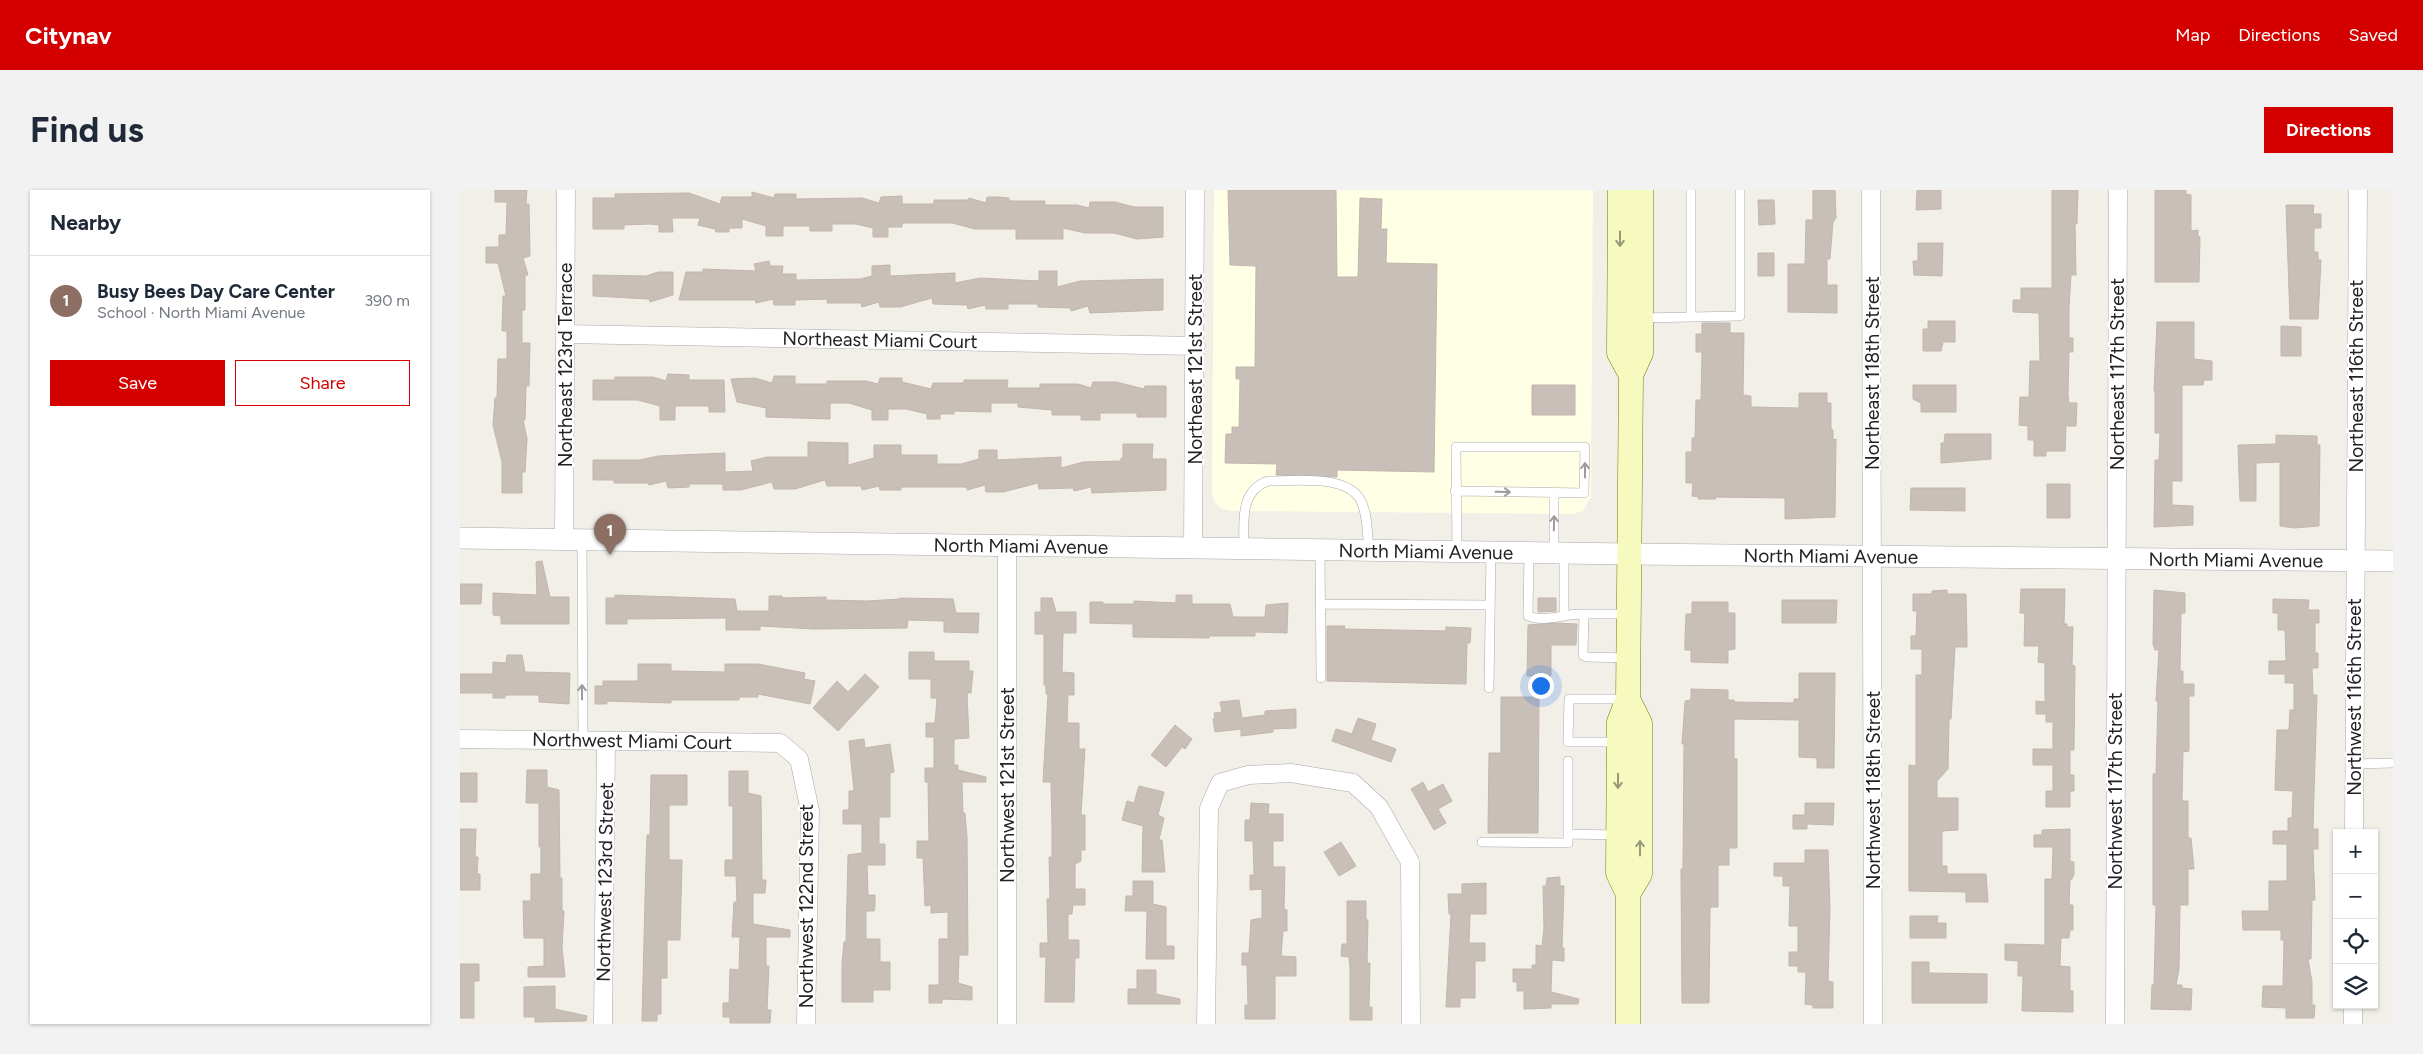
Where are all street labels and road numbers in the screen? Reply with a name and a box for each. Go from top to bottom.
street label: Northeast 123rd Terrace [554,263,577,467]
street label: Northeast 121st Street [1184,274,1207,464]
street label: Northeast 118th Street [1861,276,1884,470]
street label: Northeast 117th Street [2106,278,2129,470]
street label: Northeast 116th Street [2345,280,2368,472]
street label: Northeast Miami Court [782,327,978,353]
street label: North Miami Avenue [934,533,1108,558]
street label: North Miami Avenue [1339,539,1513,564]
street label: North Miami Avenue [1744,544,1918,568]
street label: North Miami Avenue [2149,547,2323,572]
street label: Northwest 116th Street [2343,598,2366,796]
street label: Northwest 121st Street [996,687,1019,883]
street label: Northwest 118th Street [1862,691,1885,889]
street label: Northwest 117th Street [2104,692,2127,890]
street label: Northwest Miami Court [532,728,732,754]
street label: Northwest 123rd Street [592,782,618,982]
street label: Northwest 122nd Street [795,804,818,1008]

